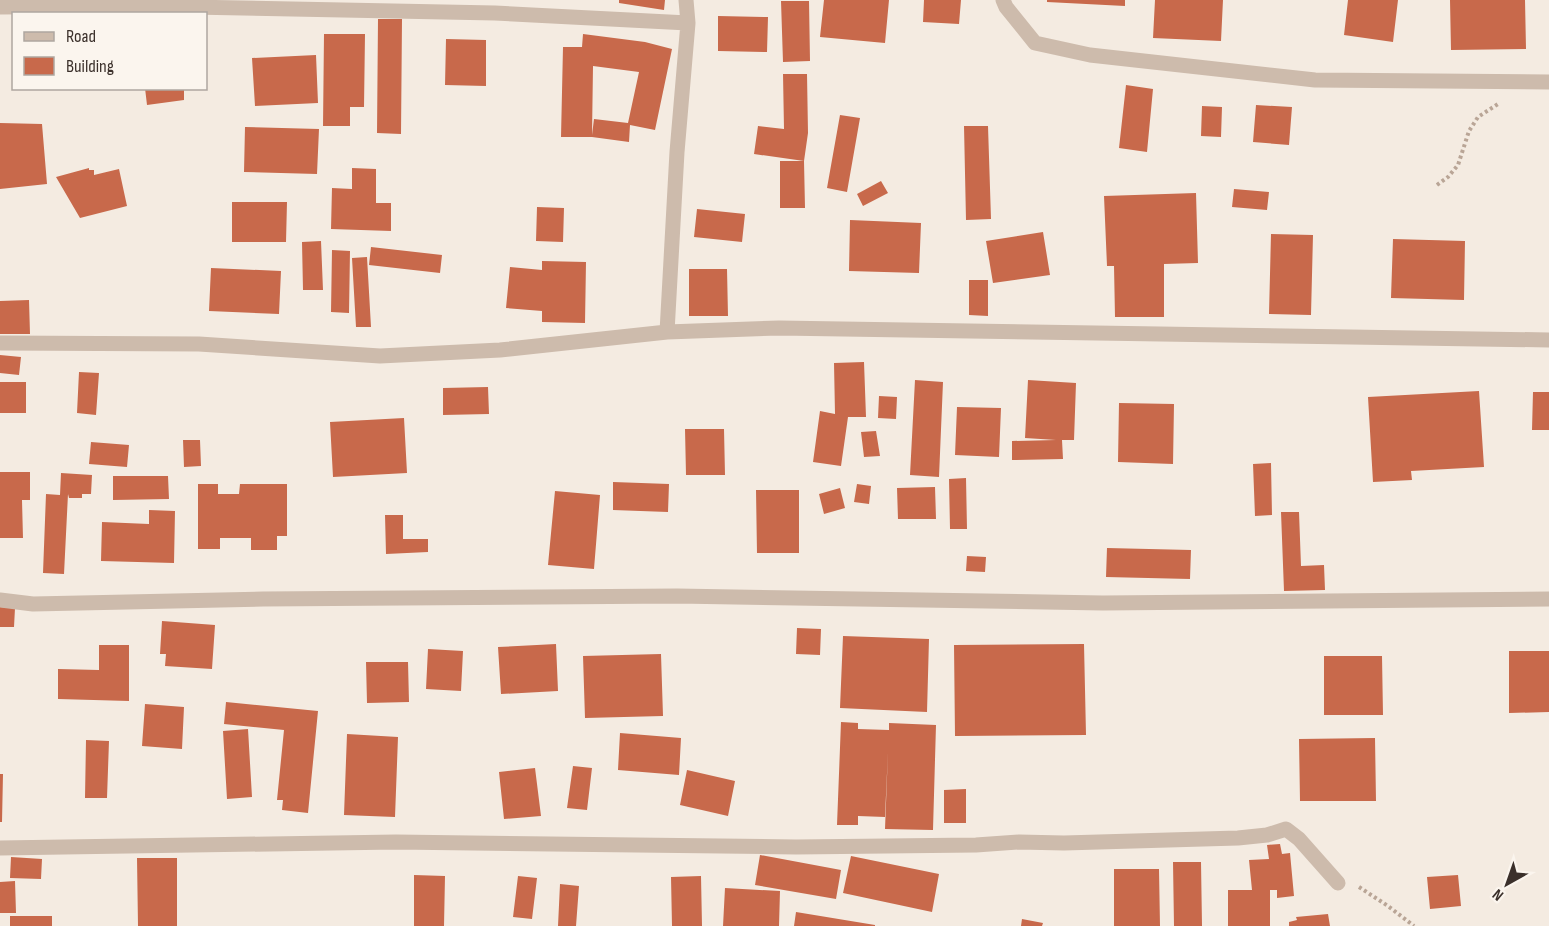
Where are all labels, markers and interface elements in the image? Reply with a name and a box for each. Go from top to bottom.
legend [12,12,207,90]
text: Road [66,26,96,47]
text: Building [66,56,114,77]
north arrow [1477,854,1537,914]
text: N [1489,884,1508,904]

